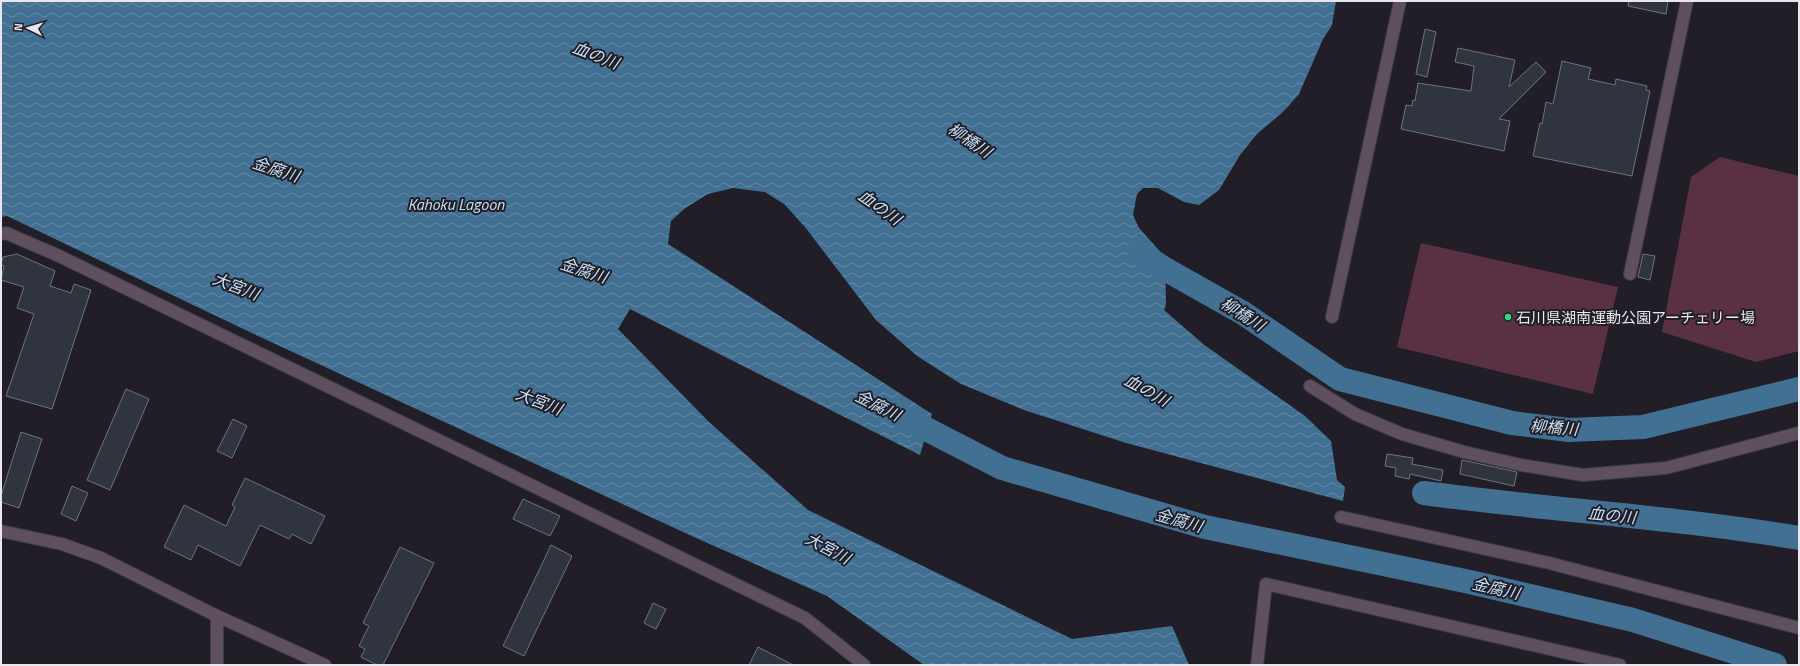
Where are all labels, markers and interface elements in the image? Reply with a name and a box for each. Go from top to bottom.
north arrow [8,8,48,48]
text: N [10,23,26,32]
water label: 血の川 [569,35,625,76]
water label: 柳橋川 [943,117,998,164]
water label: 金腐川 [249,150,304,188]
water label: 血の川 [853,183,908,232]
water label: Kahoku Lagoon [408,192,505,216]
water label: 金腐川 [557,251,612,289]
water label: 大宮川 [209,266,265,307]
water label: 柳橋川 [1216,291,1271,338]
place label: 石川県湖南運動公園アーチェリー場 [1516,306,1755,329]
marker: 石川県湖南運動公園アーチェリー場 [1503,312,1513,322]
water label: 血の川 [1120,368,1176,413]
water label: 大宮川 [512,381,568,422]
water label: 金腐川 [851,383,907,427]
water label: 柳橋川 [1529,413,1581,441]
water label: 血の川 [1587,501,1639,530]
water label: 金腐川 [1153,502,1207,539]
water label: 大宮川 [801,526,857,571]
water label: 金腐川 [1470,571,1524,606]

